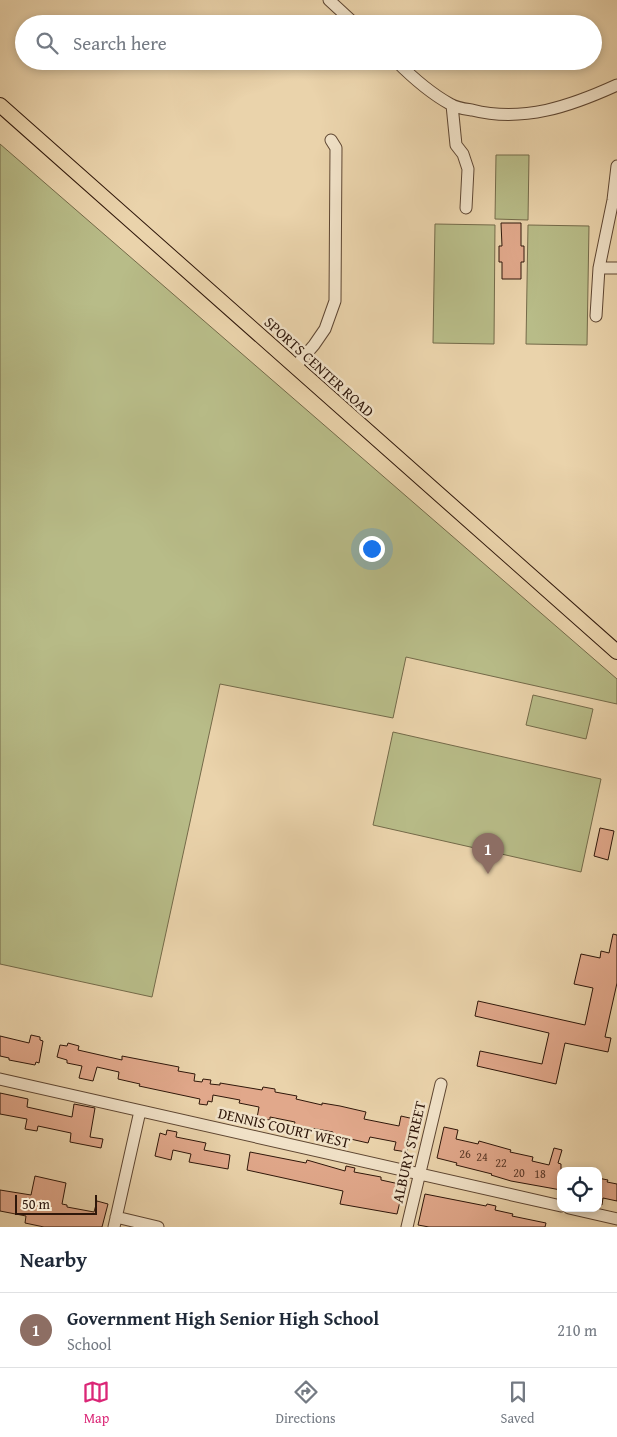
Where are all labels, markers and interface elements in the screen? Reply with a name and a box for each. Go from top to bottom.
search box [15,15,602,70]
icon: search [33,29,61,57]
text: Search here [73,29,167,57]
street label: SPORTS CENTER ROAD [260,312,379,422]
your location [359,536,385,562]
pin: 1 [472,833,504,874]
street label: ALBURY STREET [387,1098,431,1205]
street label: DENNIS COURT WEST [216,1102,353,1153]
house number: 26 [459,1145,471,1162]
house number: 24 [476,1148,488,1165]
house number: 22 [495,1154,507,1171]
house number: 20 [513,1164,525,1181]
house number: 18 [534,1165,546,1182]
map controls [557,1167,602,1212]
button: locate [557,1167,602,1212]
scale bar [15,1192,98,1215]
text: 50 m [22,1194,50,1214]
text: Nearby [20,1244,87,1275]
text: Government High Senior High School [67,1304,379,1332]
text: 1 [32,1318,40,1342]
text: 210 m [557,1318,597,1342]
text: School [67,1332,111,1356]
tab: Map [82,1378,110,1428]
tab: Directions [275,1378,336,1428]
tab: Saved [501,1378,535,1428]

